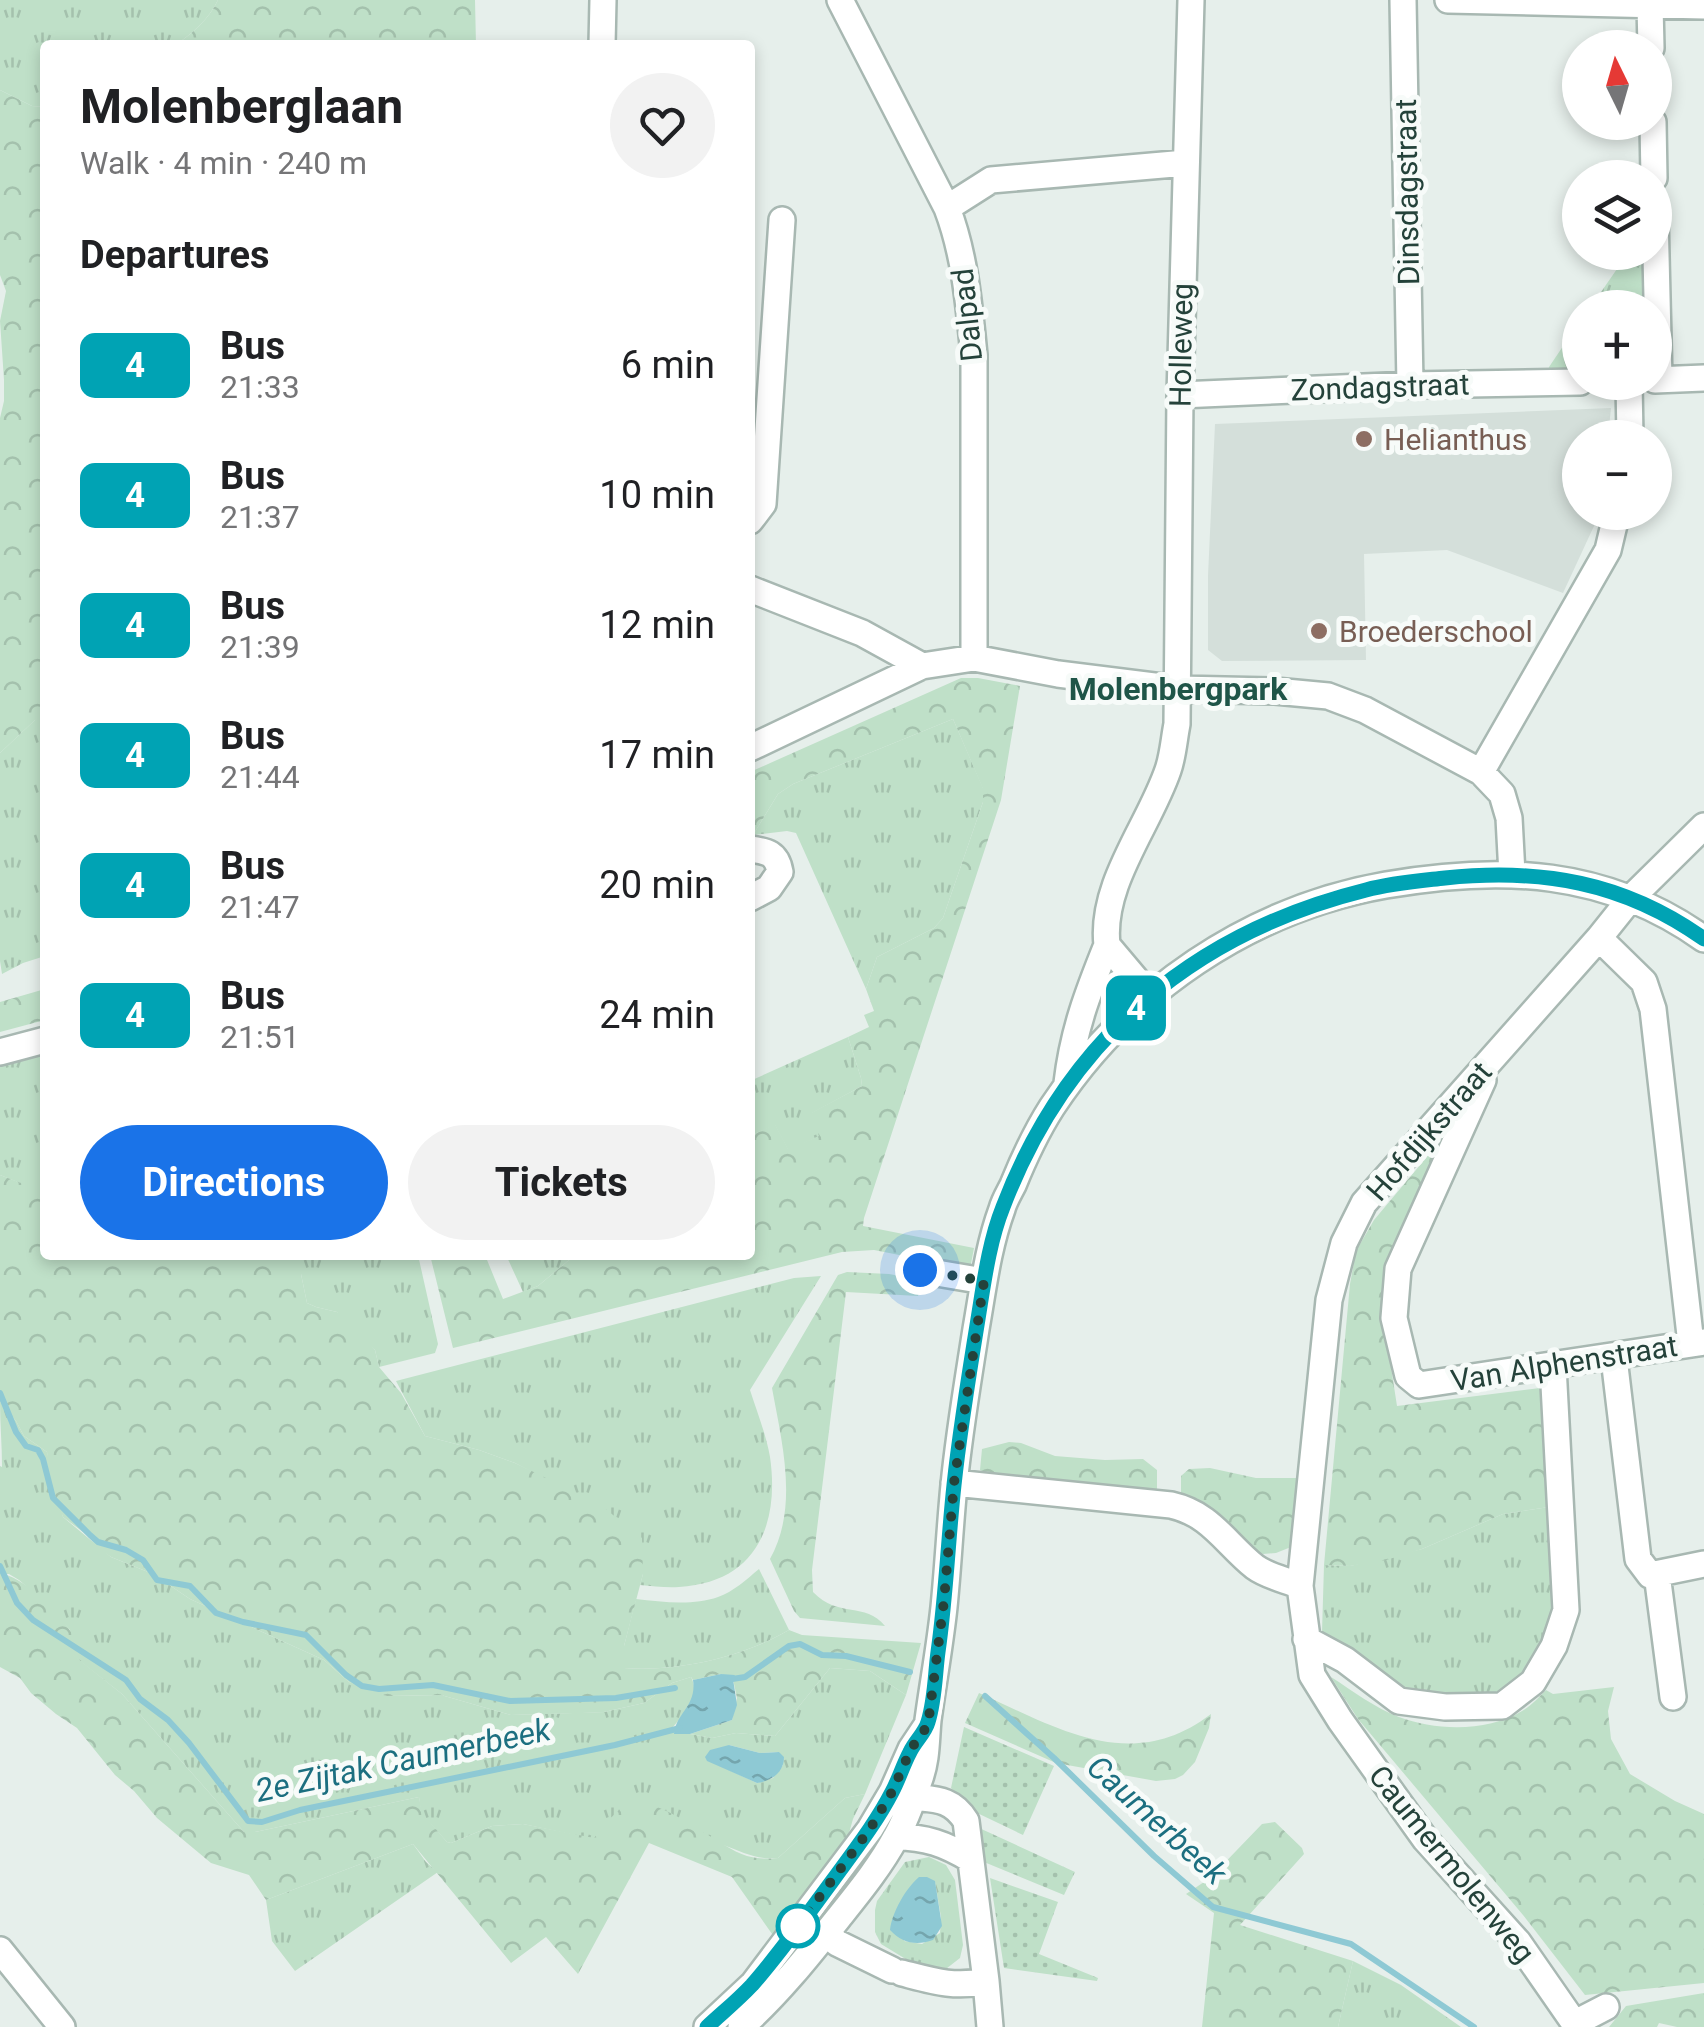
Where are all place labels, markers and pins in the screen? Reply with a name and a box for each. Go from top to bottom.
place label: Helianthus [1384,422,1527,457]
marker: Helianthus [1353,428,1375,450]
place label: Broederschool [1339,614,1533,649]
marker: Broederschool [1308,620,1330,642]
unlabelled marker [777,1905,819,1947]

